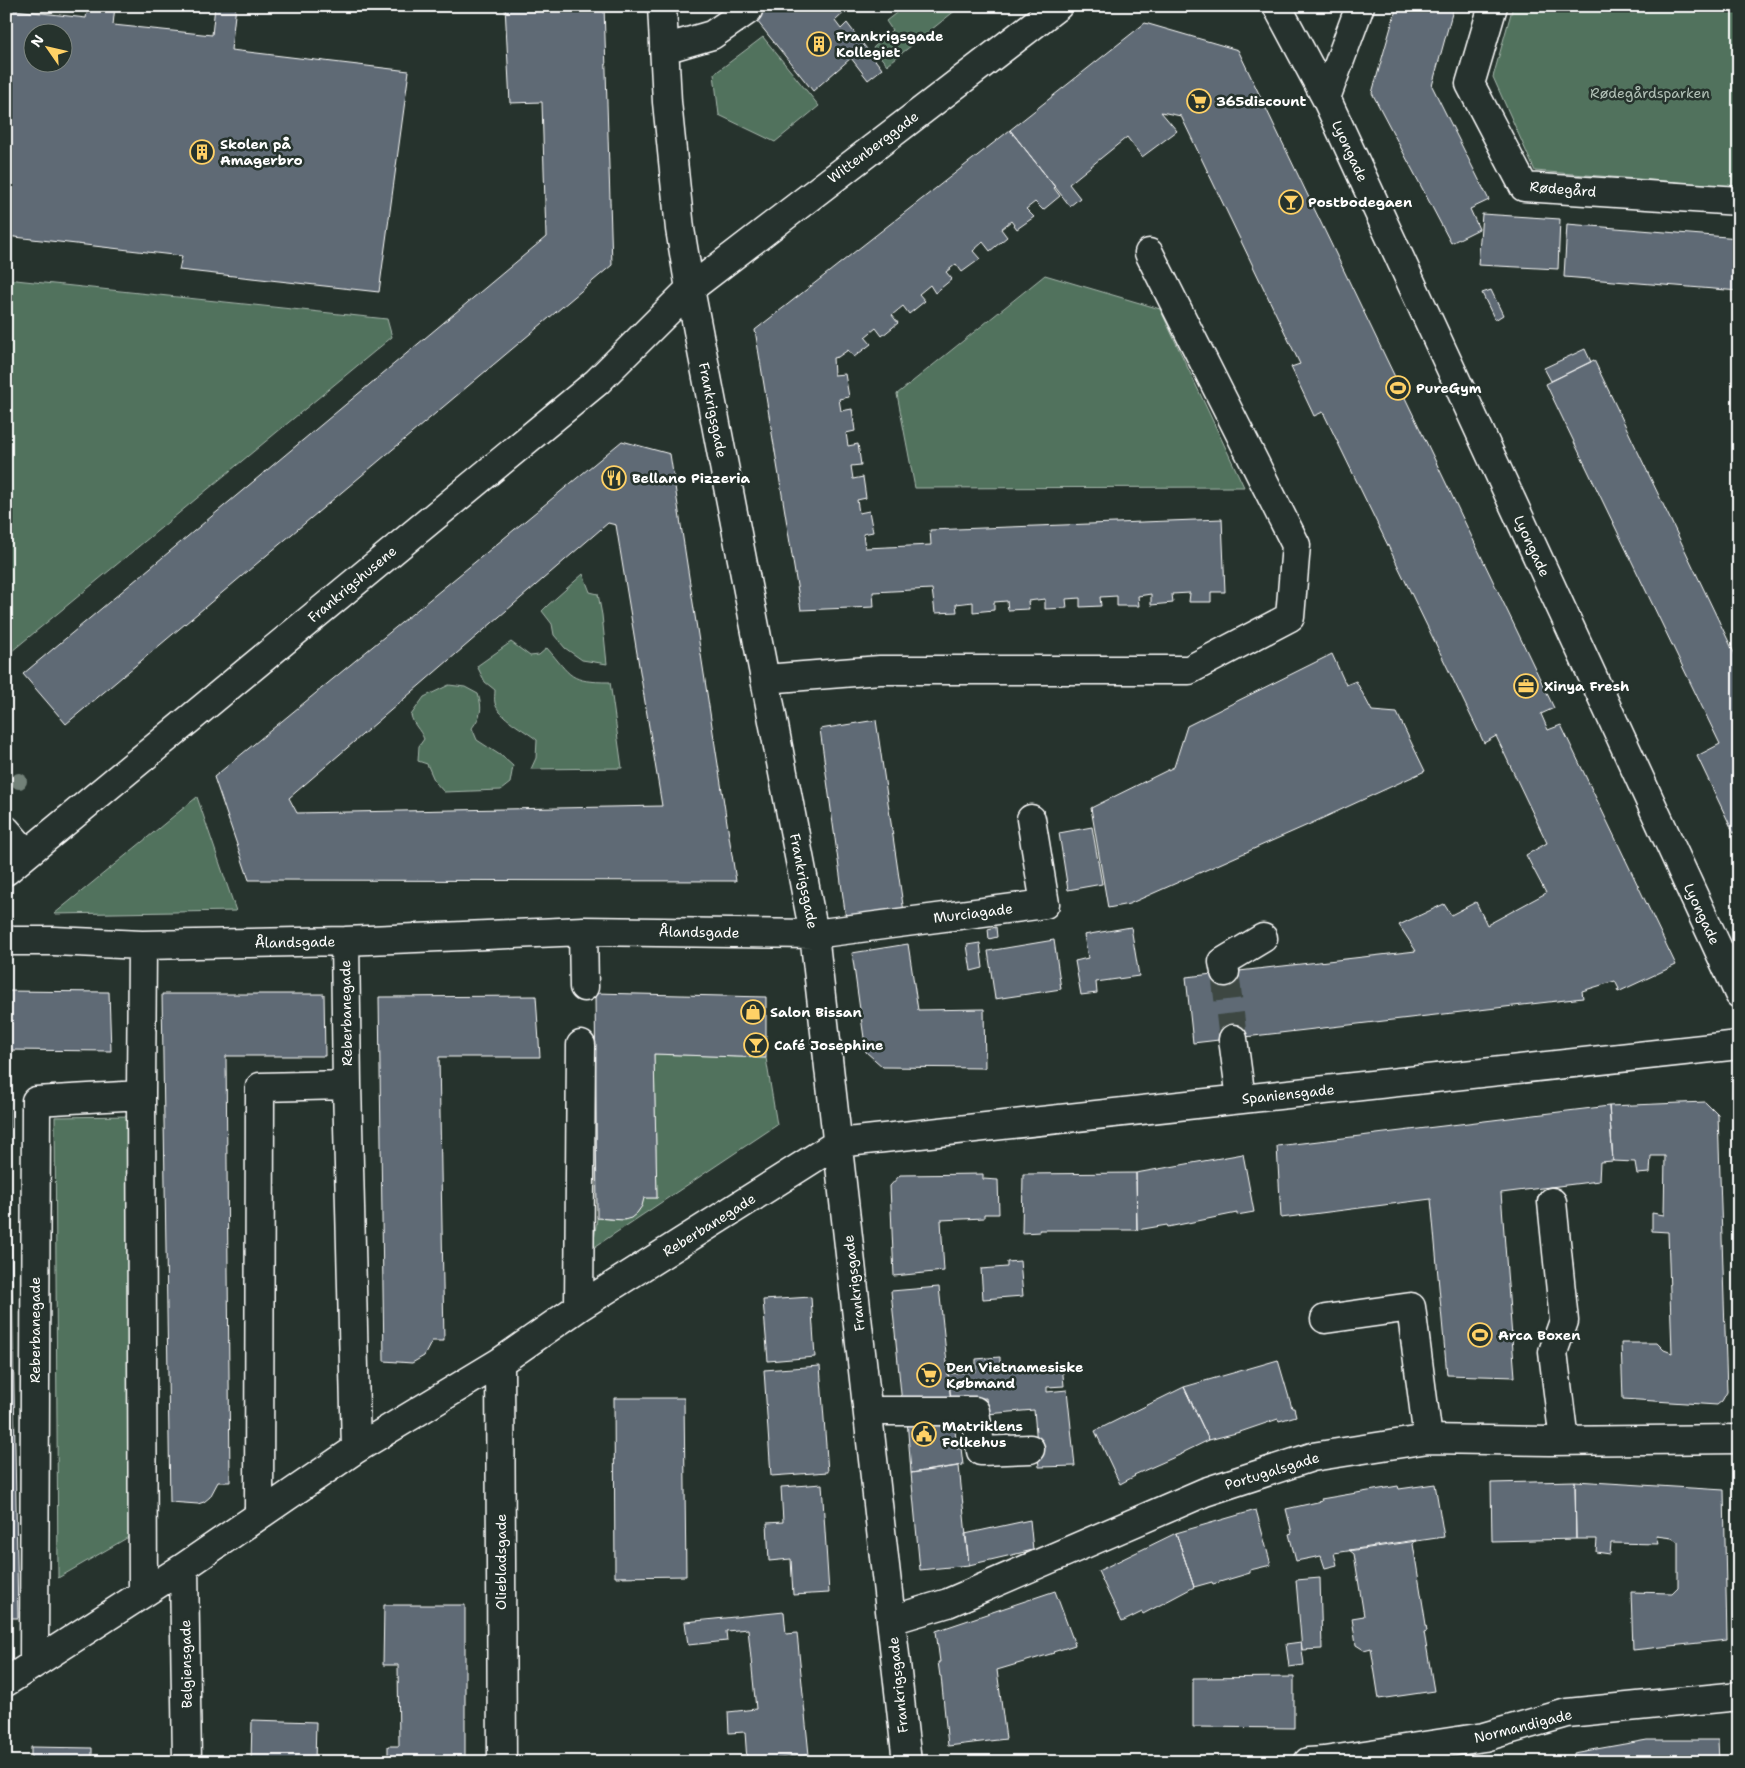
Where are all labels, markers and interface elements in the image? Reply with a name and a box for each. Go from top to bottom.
north arrow [22,22,72,72]
place label: Frankrigsgade Kollegiet [836,27,943,61]
text: N [27,31,48,50]
building icon: Frankrigsgade Kollegiet [806,31,832,57]
park label: Rødegårdsparken [1590,84,1710,102]
supermarket icon: 365discount [1186,88,1212,114]
place label: 365discount [1216,92,1306,110]
street label: Wittenberggade [824,107,922,187]
street label: Lyongade [1328,117,1372,185]
place label: Skolen på Amagerbro [220,135,303,169]
building icon: Skolen på Amagerbro [189,139,215,165]
street label: Rødegård [1529,177,1597,201]
bar icon: Postbodegaen [1278,189,1304,215]
place label: Postbodegaen [1308,193,1412,211]
street label: Frankrigsgade [695,361,731,459]
sports icon: PureGym [1385,375,1411,401]
place label: PureGym [1416,379,1482,397]
restaurant icon: Bellano Pizzeria [601,465,627,491]
place label: Bellano Pizzeria [632,469,751,487]
street label: Lyongade [1510,512,1554,580]
street label: Frankrigshusene [304,542,400,626]
office icon: Xinya Fresh [1513,673,1539,699]
place label: Xinya Fresh [1544,677,1629,695]
street label: Frankrigsgade [786,832,822,930]
street label: Lyongade [1680,880,1724,948]
street label: Murciagade [932,899,1014,927]
street label: Ålandsgade [658,922,740,942]
street label: Ålandsgade [254,932,336,952]
street label: Reberbanegade [336,960,356,1066]
shop icon: Salon Bissan [740,999,766,1025]
place label: Salon Bissan [770,1003,862,1021]
bar icon: Café Josephine [743,1032,769,1058]
place label: Café Josephine [774,1036,884,1054]
street label: Spaniensgade [1241,1080,1335,1108]
street label: Reberbanegade [659,1189,759,1261]
street label: Frankrigsgade [839,1234,869,1332]
street label: Reberbanegade [26,1277,44,1383]
sports icon: Arca Boxen [1467,1322,1493,1348]
place label: Arca Boxen [1498,1326,1581,1344]
place label: Den Vietnamesiske Købmand [946,1358,1084,1392]
supermarket icon: Den Vietnamesiske Købmand [916,1362,942,1388]
place label: Matriklens Folkehus [942,1417,1023,1451]
public building icon: Matriklens Folkehus [911,1421,937,1447]
street label: Portugalsgade [1223,1448,1322,1494]
street label: Oliebladsgade [492,1514,510,1610]
street label: Belgiensgade [176,1619,196,1709]
street label: Frankrigsgade [884,1636,912,1734]
street label: Normandigade [1472,1705,1574,1747]

